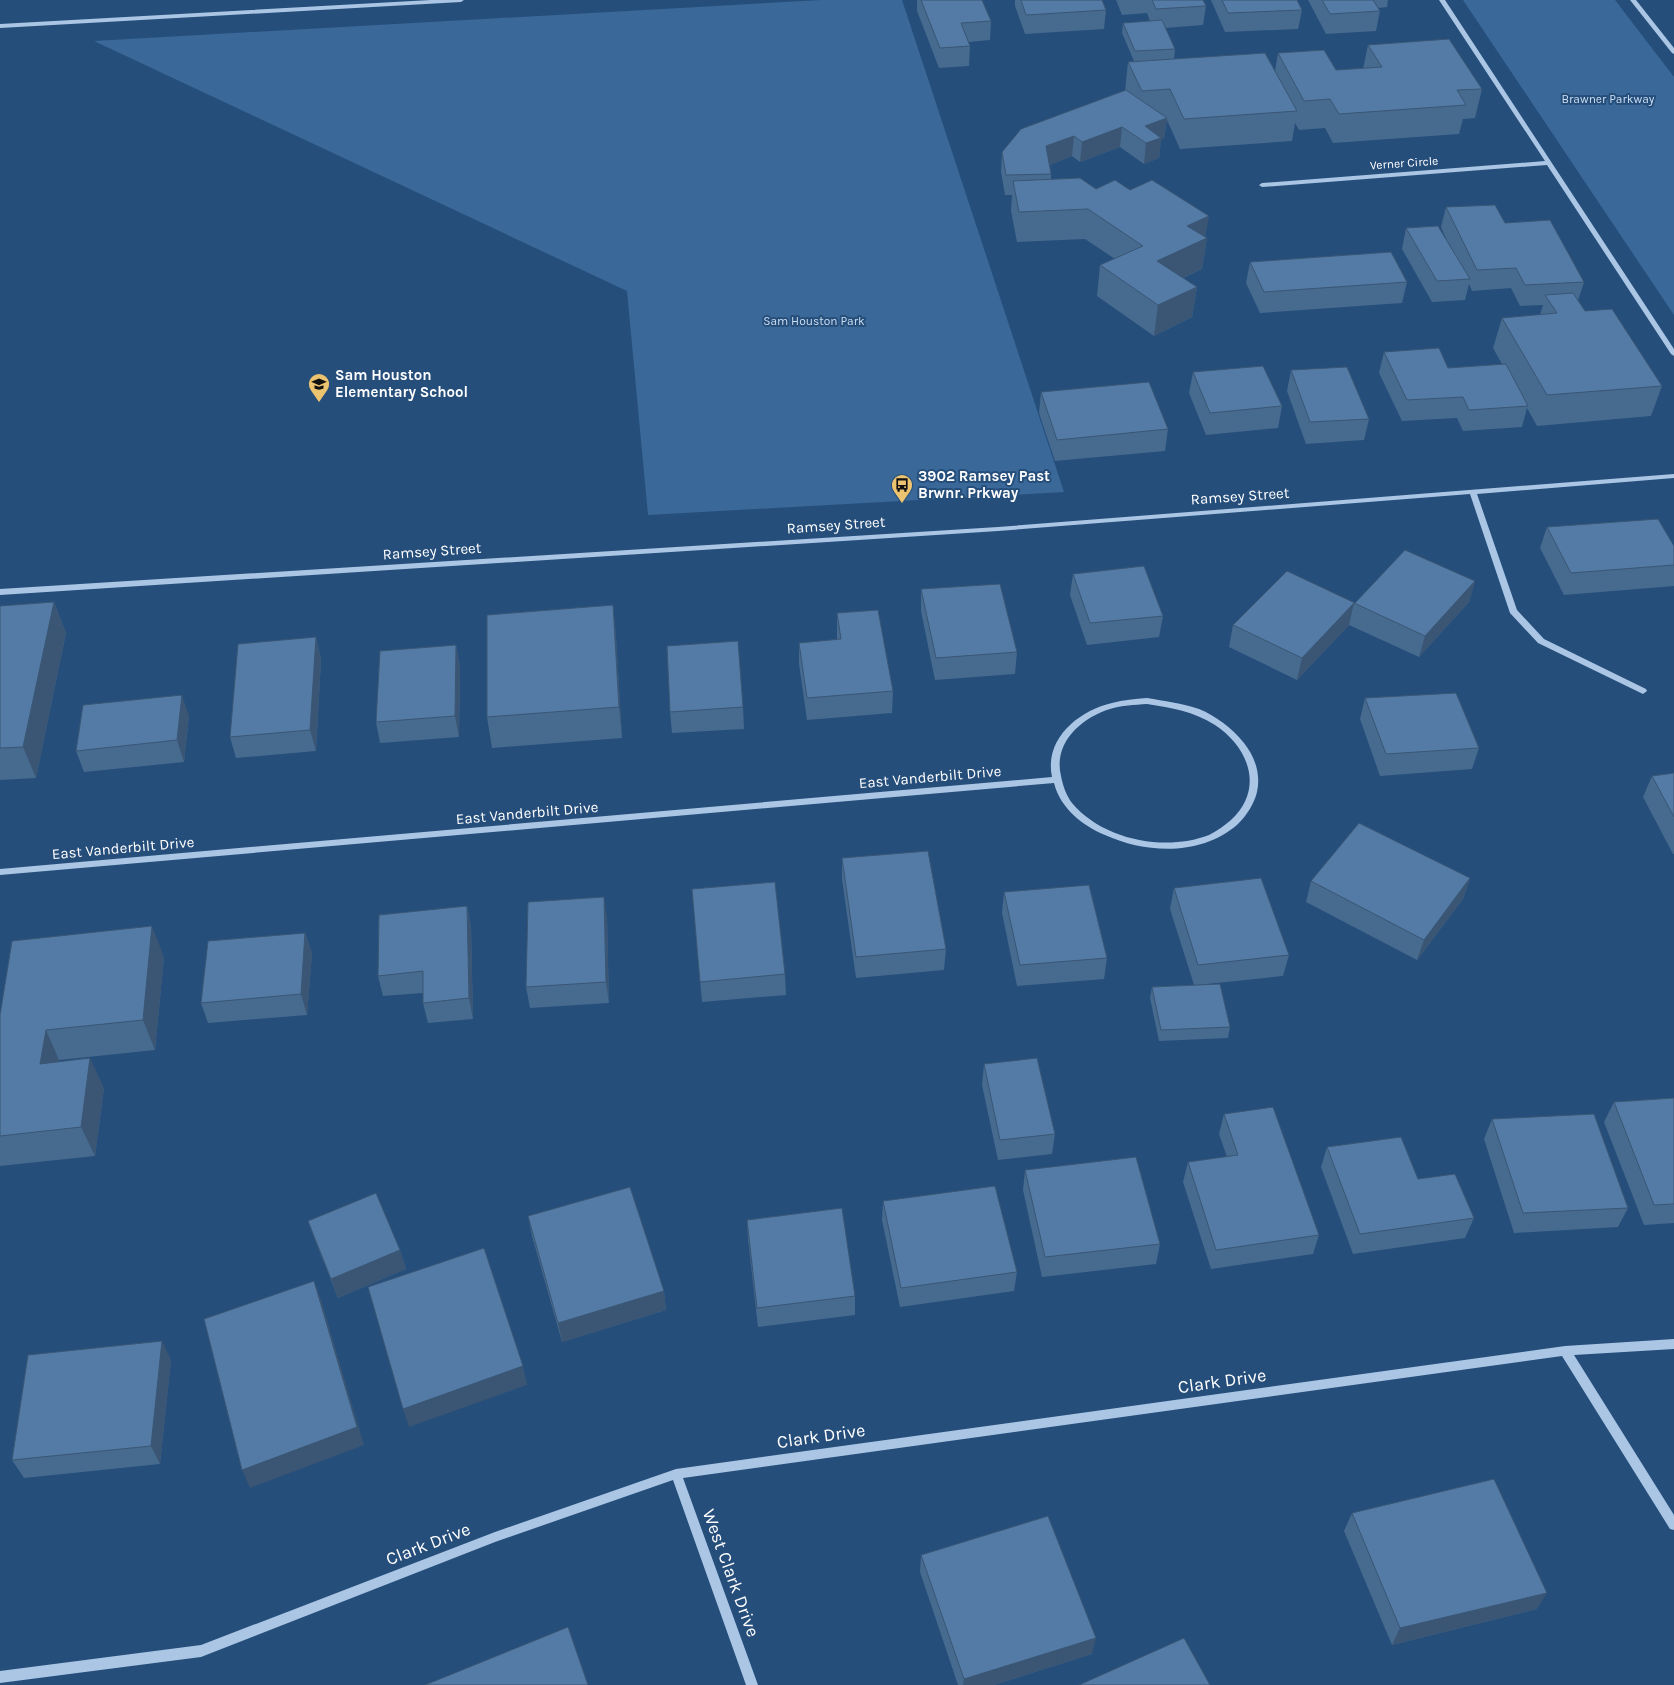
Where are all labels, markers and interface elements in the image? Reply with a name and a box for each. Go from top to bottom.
park label: Brawner Parkway [1562,92,1655,106]
street label: Verner Circle [1369,154,1439,172]
park label: Sam Houston Park [763,314,865,328]
place label: Sam Houston Elementary School [335,366,468,401]
school or university icon: Sam Houston Elementary School [307,372,331,403]
place label: 3902 Ramsey Past Brwnr. Prkway [918,467,1050,502]
bus stop icon: 3902 Ramsey Past Brwnr. Prkway [890,473,914,504]
street label: Ramsey Street [1190,484,1290,508]
street label: Ramsey Street [786,513,886,537]
street label: Ramsey Street [382,539,482,563]
street label: East Vanderbilt Drive [858,762,1002,792]
street label: East Vanderbilt Drive [455,798,599,828]
street label: East Vanderbilt Drive [51,833,195,863]
street label: Clark Drive [1176,1364,1268,1398]
street label: Clark Drive [775,1419,867,1453]
street label: West Clark Drive [698,1506,764,1640]
street label: Clark Drive [383,1518,473,1570]

